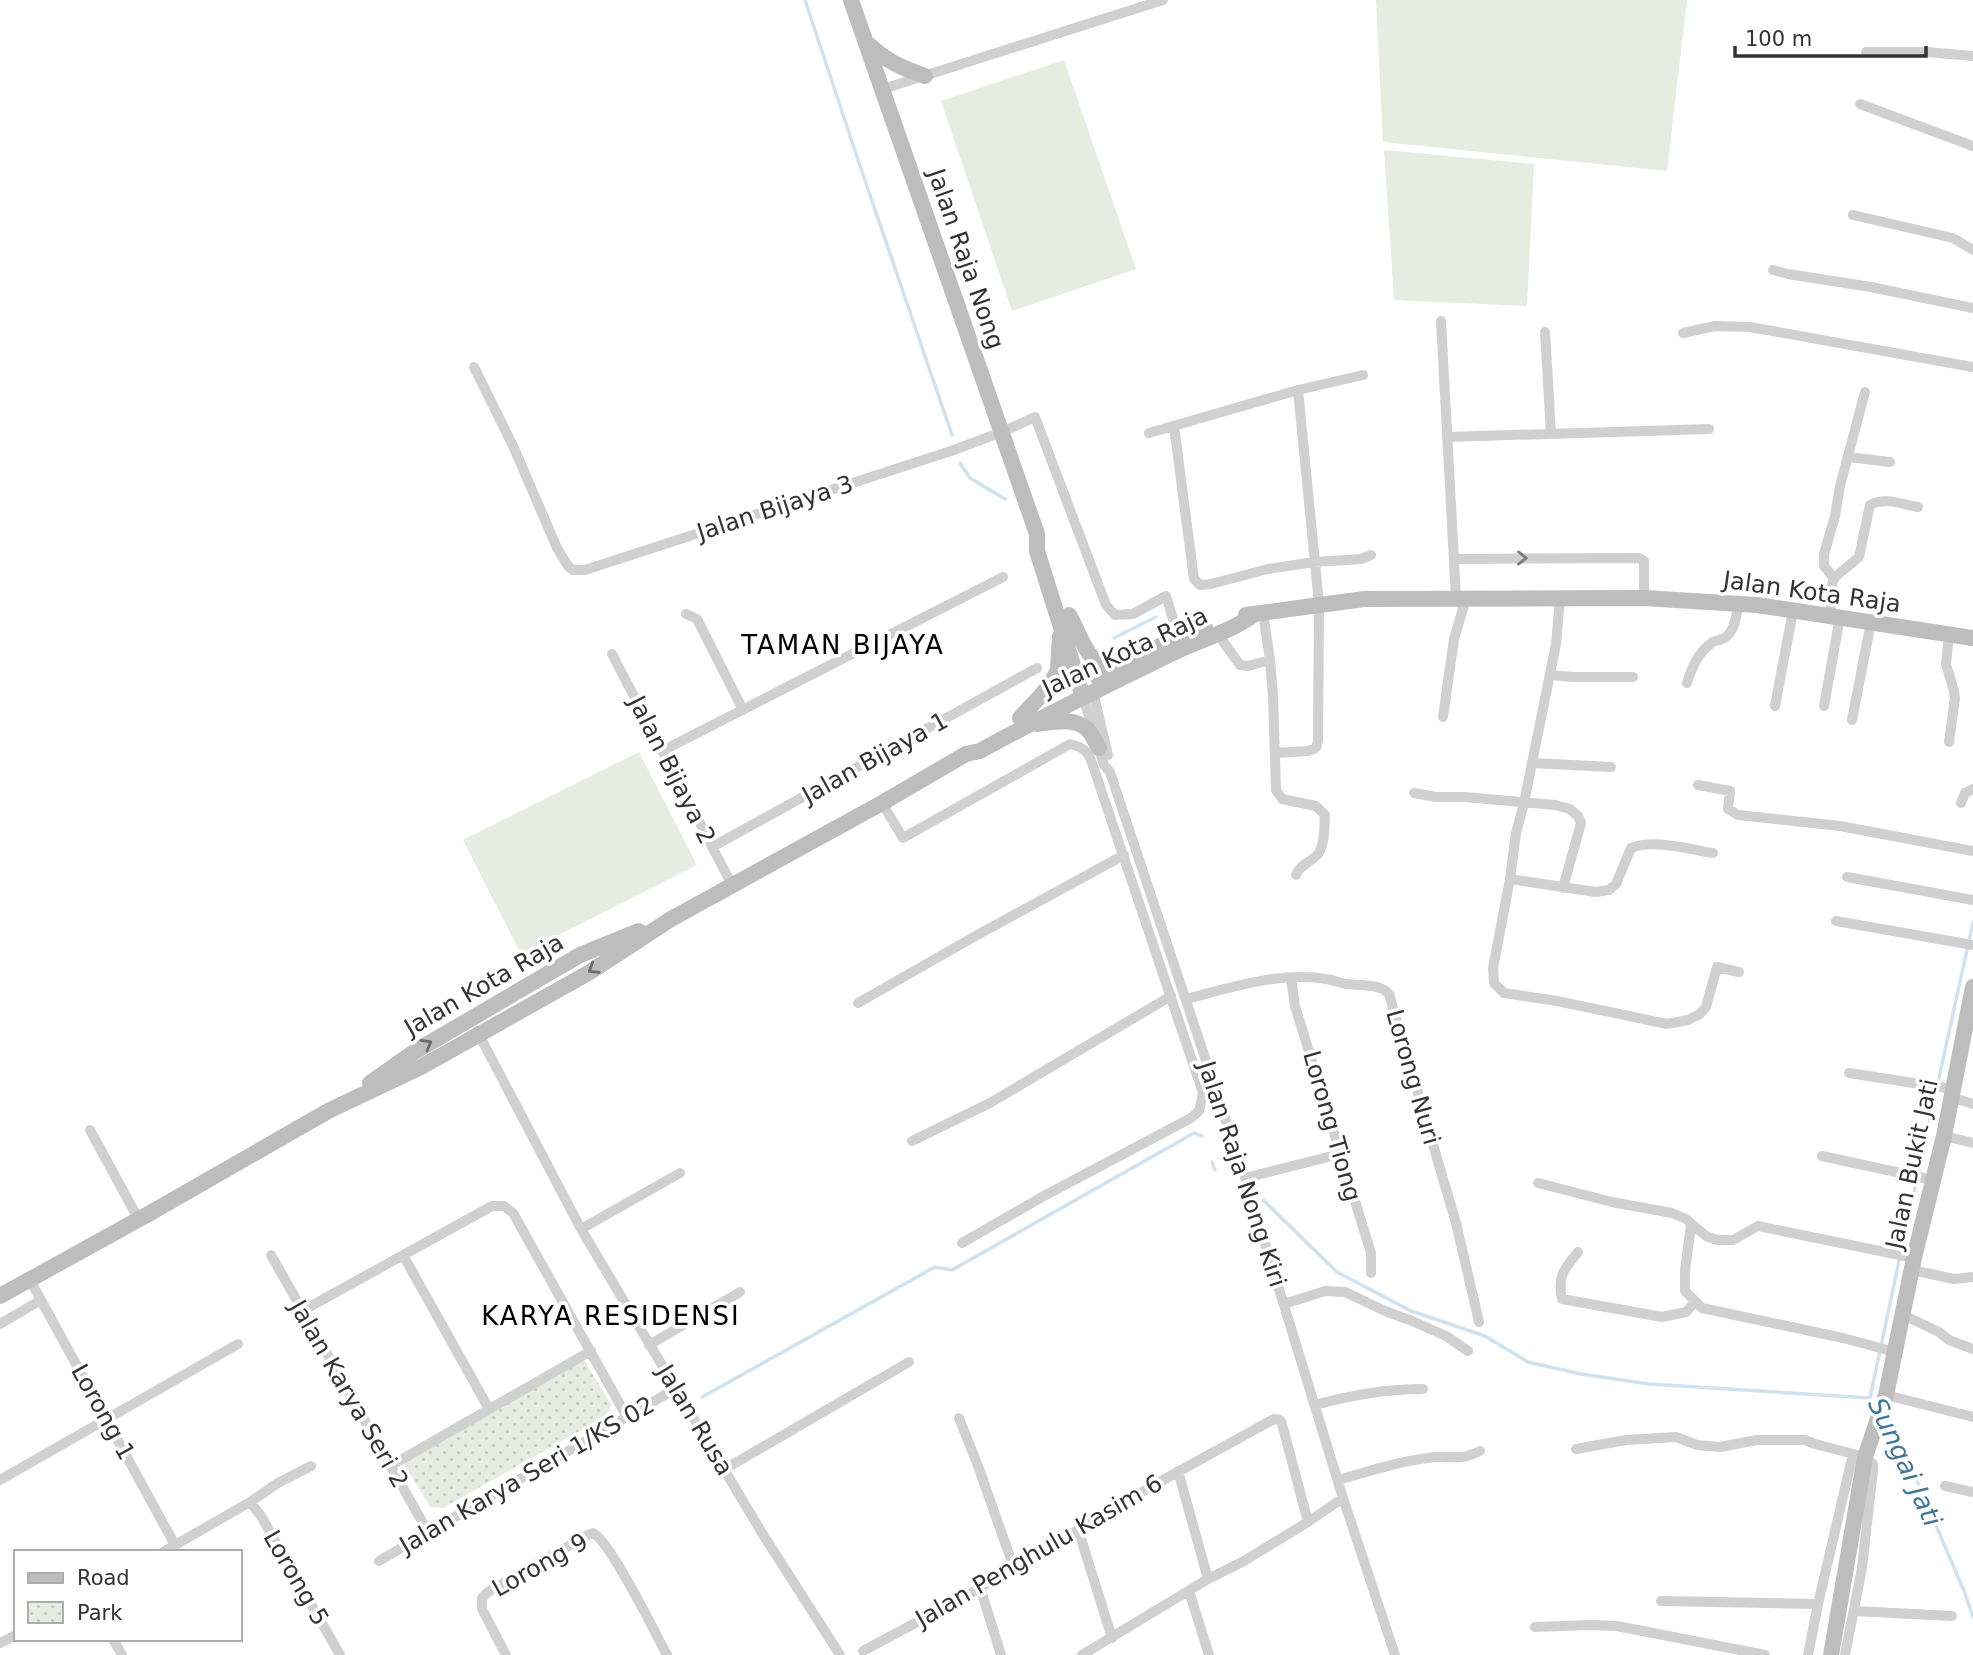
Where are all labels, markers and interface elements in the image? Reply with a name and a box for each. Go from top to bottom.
scale bar [1735,14,1926,58]
text: 100 m [1745,27,1812,51]
street label: Jalan Raja Nong [921,163,1010,353]
street label: Jalan Bijaya 3 [692,470,857,547]
one-way arrow [1517,550,1528,566]
street label: Jalan Kota Raja [1719,565,1903,618]
street label: Jalan Kota Raja [1036,601,1212,703]
district label: TAMAN BIJAYA [740,630,945,660]
street label: Jalan Bijaya 2 [622,690,721,849]
street label: Jalan Bijaya 1 [795,706,953,811]
street label: Jalan Kota Raja [398,928,569,1043]
one-way arrow [588,961,601,974]
street label: Lorong Nuri [1380,1006,1446,1148]
one-way arrow [420,1039,433,1052]
street label: Lorong Tiong [1297,1047,1367,1205]
street label: Jalan Raja Nong Kiri [1192,1056,1292,1290]
street label: Jalan Bukit Jati [1880,1076,1944,1254]
street label: Jalan Karya Seri 2 [283,1294,414,1493]
district label: KARYA RESIDENSI [481,1301,741,1331]
street label: Jalan Rusa [650,1358,739,1480]
street label: Lorong 1 [65,1359,141,1465]
street label: Jalan Karya Seri 1/KS 02 [393,1391,659,1560]
water label: Sungai Jati [1862,1393,1948,1532]
street label: Jalan Penghulu Kasim 6 [909,1469,1167,1634]
street label: Lorong 5 [258,1526,334,1630]
street label: Lorong 9 [487,1527,593,1603]
legend [14,1550,242,1641]
text: Road [77,1566,130,1590]
text: Park [77,1601,123,1625]

